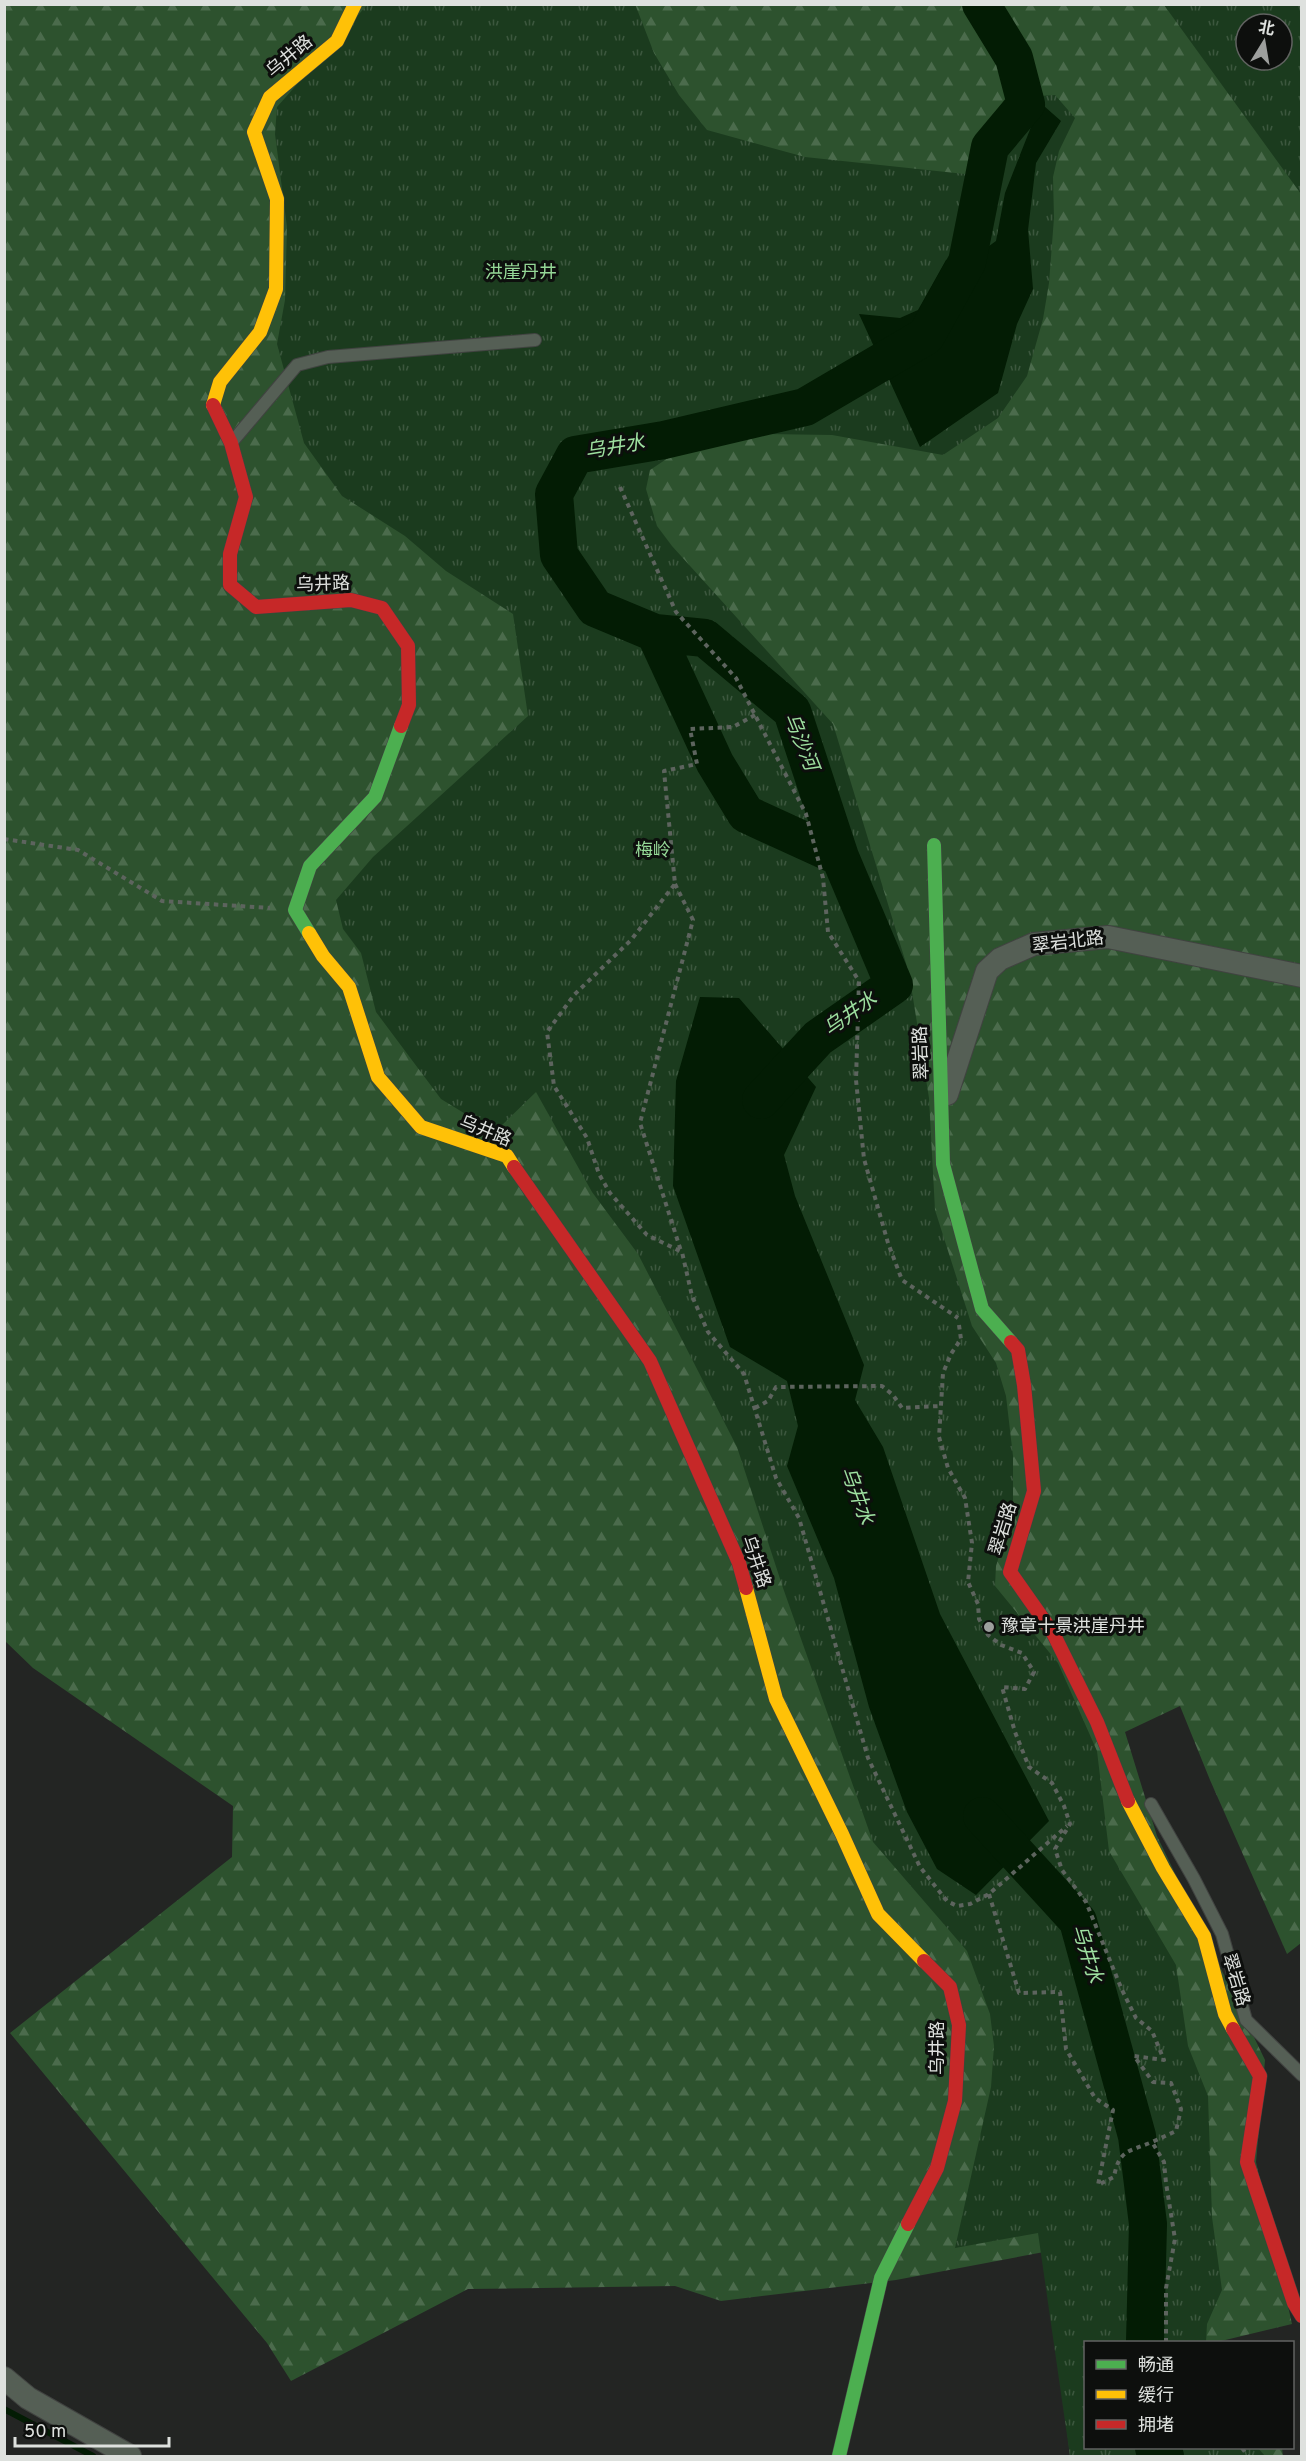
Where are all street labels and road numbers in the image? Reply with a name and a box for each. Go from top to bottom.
street label: 乌井路 [262,31,318,83]
street label: 乌井路 [296,573,350,597]
street label: 翠岩北路 [1031,927,1105,959]
street label: 翠岩路 [910,1026,934,1080]
street label: 乌井路 [456,1111,514,1153]
street label: 翠岩路 [985,1500,1023,1558]
street label: 乌井路 [735,1533,775,1591]
street label: 翠岩路 [1216,1951,1254,2009]
street label: 乌井路 [927,2021,950,2075]

